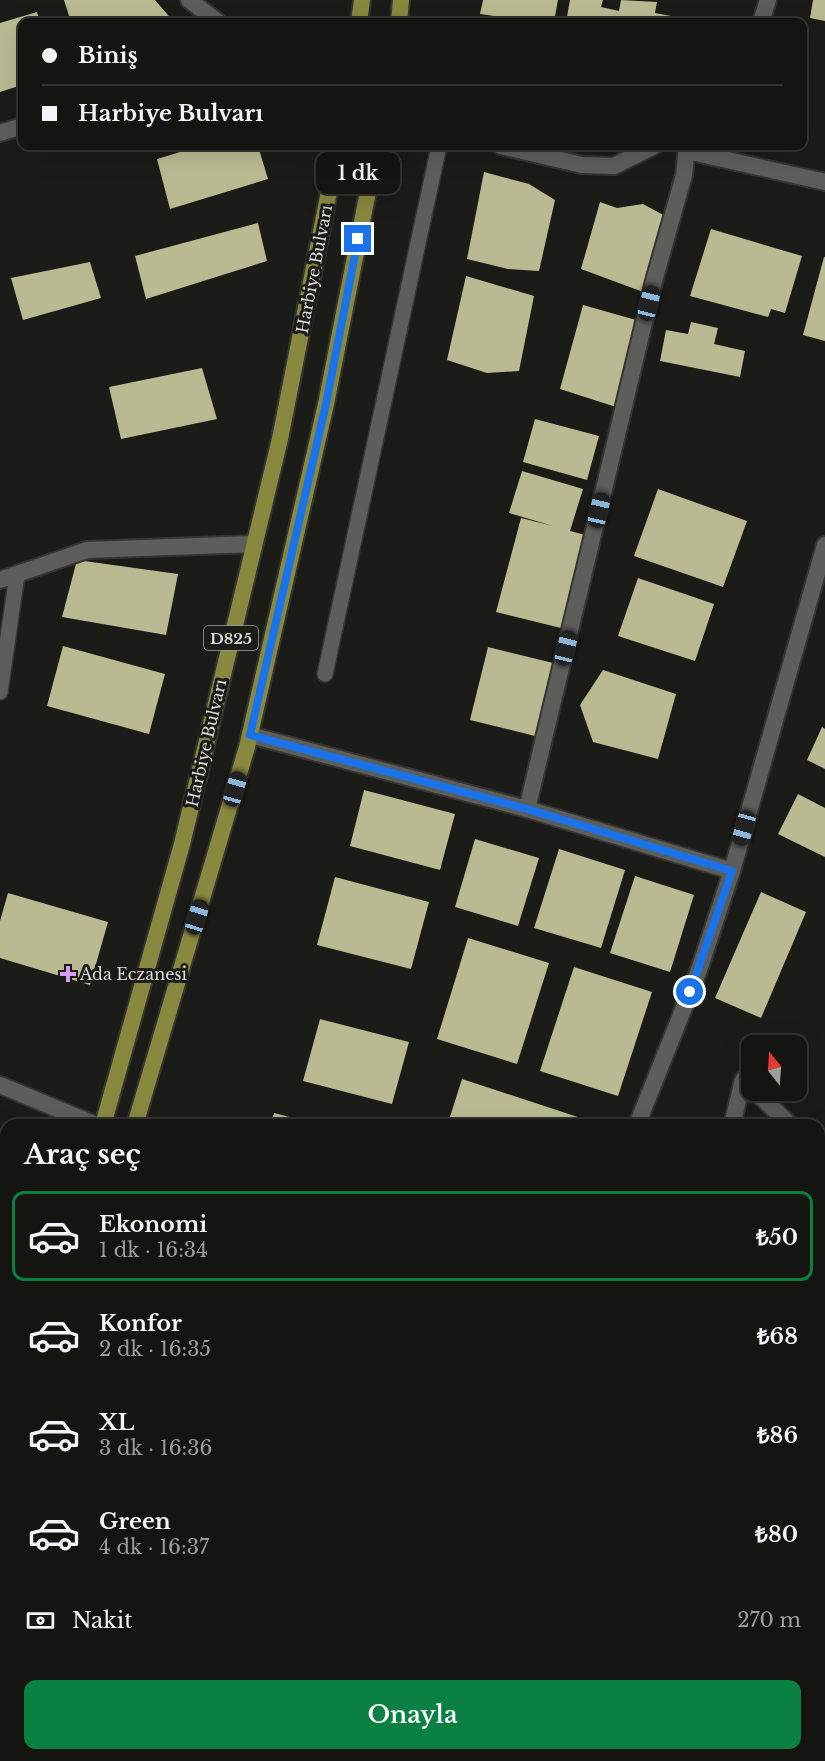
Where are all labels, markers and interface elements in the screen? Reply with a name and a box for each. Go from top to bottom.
text: Biniş [78,42,138,69]
text: Harbiye Bulvarı [78,100,263,127]
callout: 1 dk [316,152,400,194]
text: 1 dk [338,161,378,185]
street label: Harbiye Bulvarı [292,203,336,335]
route end [344,225,371,252]
car [636,283,662,323]
car [586,490,612,530]
road number: D825 [204,626,258,650]
car [553,628,579,668]
street label: Harbiye Bulvarı [182,677,231,809]
car [221,769,249,809]
car [730,808,758,848]
car [183,897,211,937]
place label: Ada Eczanesi [79,964,188,984]
marker: Ada Eczanesi [61,967,75,981]
route start [676,978,703,1005]
north arrow [741,1035,807,1101]
map controls [741,1035,807,1101]
text: Araç seç [24,1138,141,1171]
icon: car [27,1209,81,1263]
text: Ekonomi [99,1211,207,1238]
text: ₺50 [756,1224,798,1251]
text: 1 dk · 16:34 [99,1238,208,1262]
icon: car [27,1308,81,1362]
text: Konfor [99,1310,182,1337]
text: ₺68 [757,1323,798,1350]
text: 2 dk · 16:35 [99,1337,211,1361]
icon: car [27,1407,81,1461]
text: XL [99,1409,134,1436]
text: ₺86 [757,1422,798,1449]
text: 3 dk · 16:36 [99,1436,212,1460]
icon: car [27,1506,81,1560]
text: Green [99,1508,171,1535]
text: ₺80 [755,1521,798,1548]
text: 4 dk · 16:37 [99,1535,209,1559]
icon: cash [24,1604,57,1637]
text: Nakit [72,1607,133,1634]
text: 270 m [737,1608,801,1632]
button: Onayla [24,1680,801,1749]

